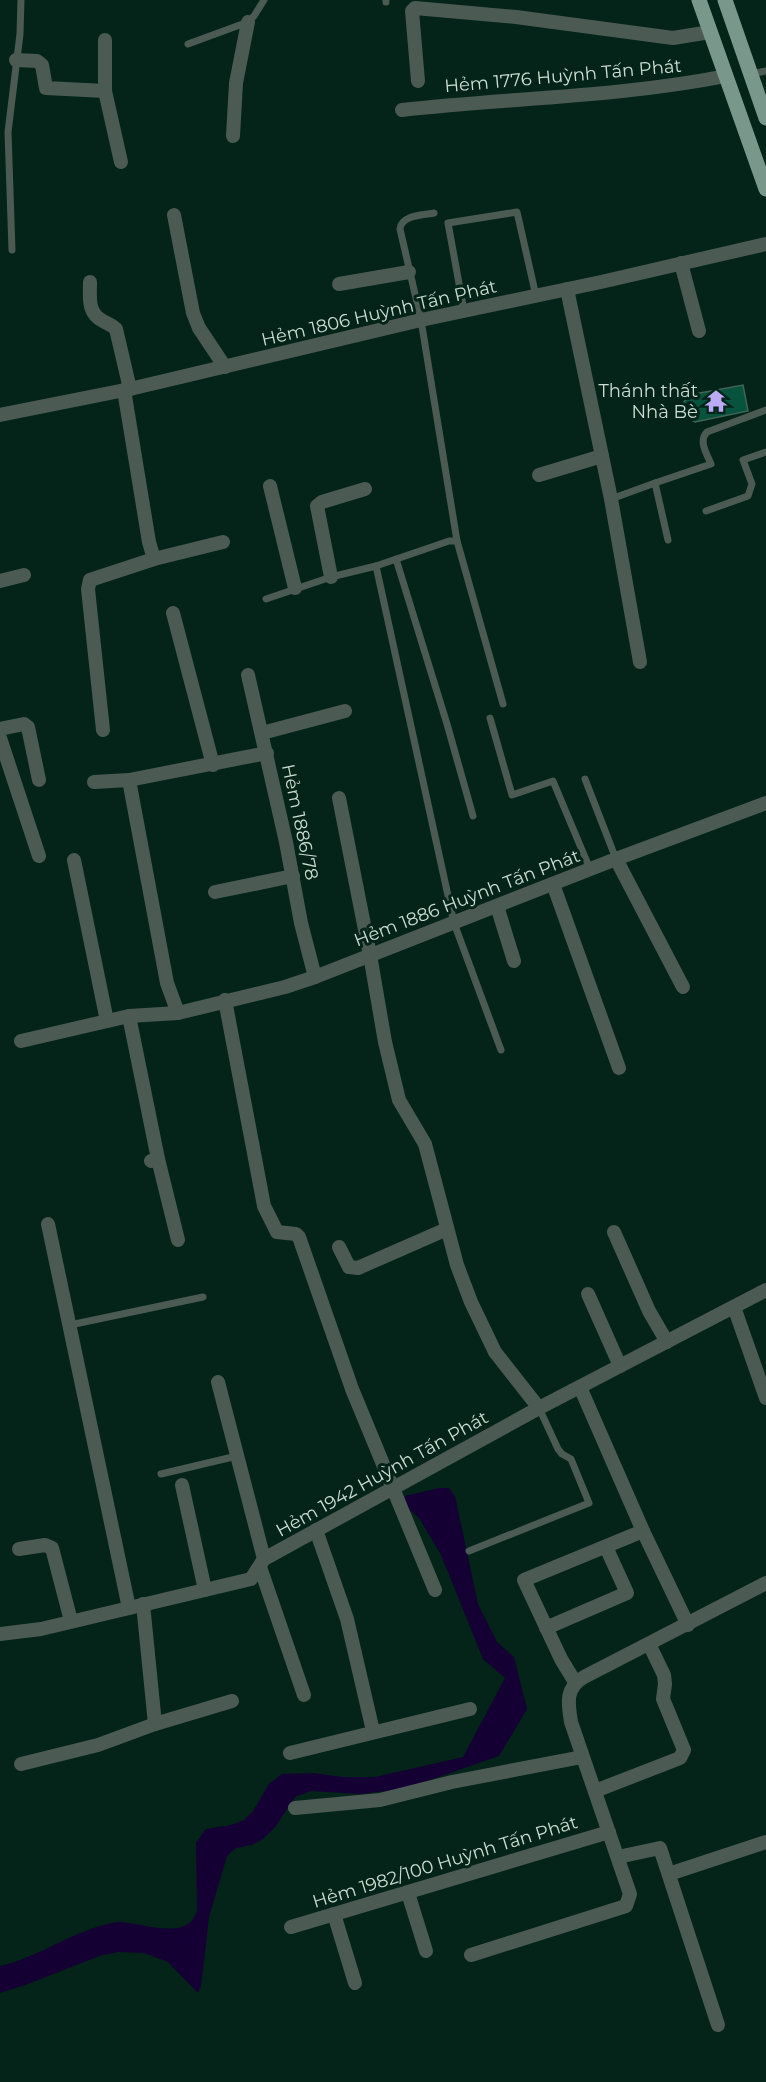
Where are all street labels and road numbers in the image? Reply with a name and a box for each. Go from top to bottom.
street label: Hẻm 1776 Huỳnh Tấn Phát [443,55,683,97]
street label: Hẻm 1806 Huỳnh Tấn Phát [259,275,499,351]
street label: Hẻm 1886/78 [277,762,323,882]
street label: Hẻm 1886 Huỳnh Tấn Phát [351,845,583,951]
street label: Hẻm 1942 Huỳnh Tấn Phát [272,1406,492,1542]
street label: Hẻm 1982/100 Huỳnh Tấn Phát [310,1811,580,1913]

